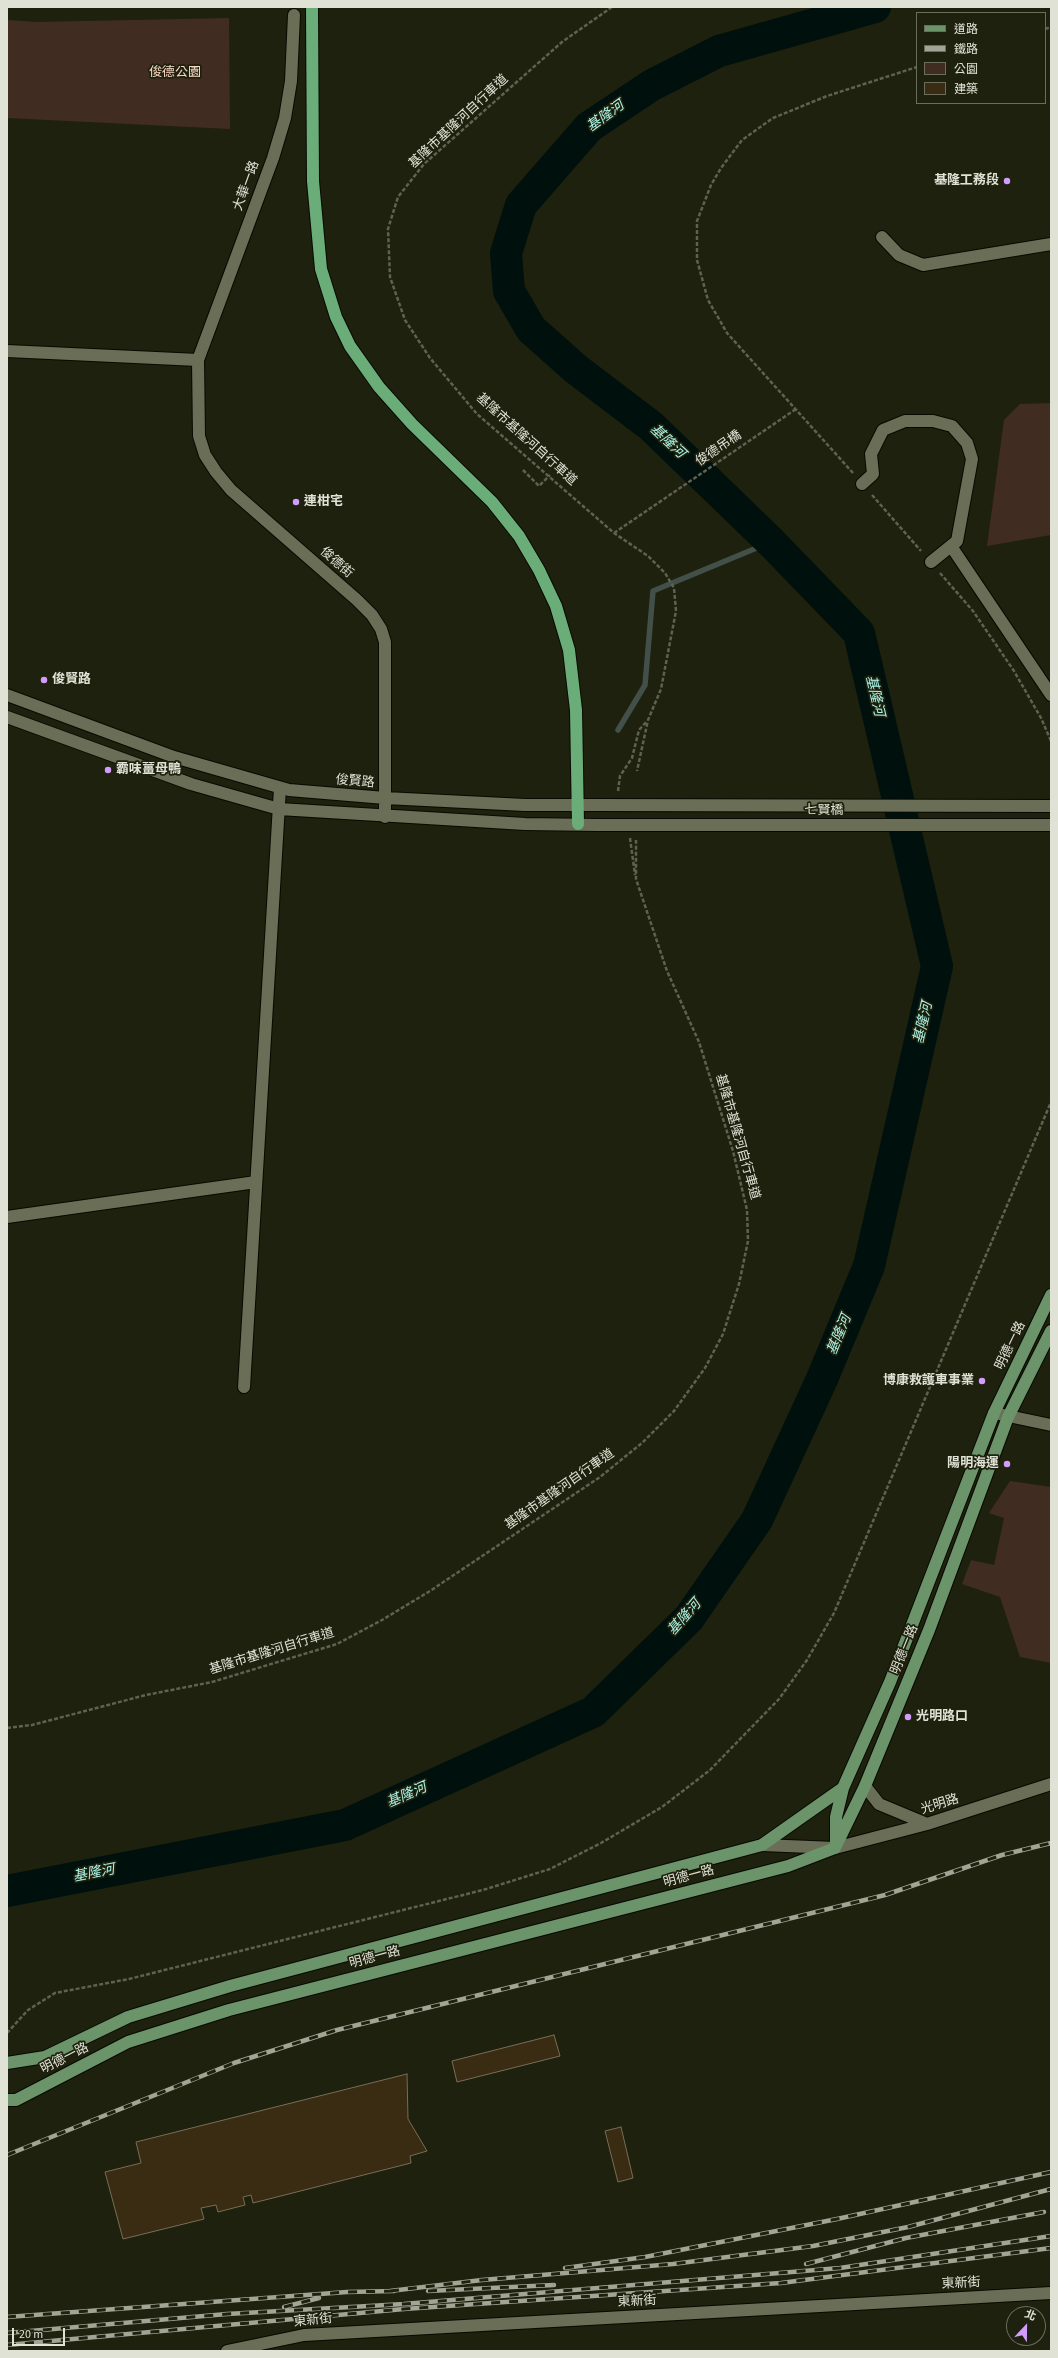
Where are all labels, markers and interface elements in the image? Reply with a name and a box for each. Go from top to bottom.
legend [916,12,1046,104]
text: 道路 [954,21,978,38]
text: 鐵路 [954,41,978,58]
text: 公園 [954,61,978,78]
park label: 俊德公園 [149,65,201,81]
street label: 基隆市基隆河自行車道 [406,72,512,172]
text: 建築 [954,81,978,98]
water label: 基隆河 [584,98,628,136]
street label: 大華一路 [231,159,263,213]
place label: 基隆工務段 [934,173,999,189]
marker: 基隆工務段 [1002,176,1012,186]
street label: 基隆市基隆河自行車道 [472,391,580,489]
water label: 基隆河 [646,422,688,462]
street label: 俊德吊橋 [693,428,745,470]
place label: 連柑宅 [304,494,343,510]
marker: 連柑宅 [291,497,301,507]
street label: 俊德街 [316,544,356,582]
place label: 俊賢路 [52,672,91,688]
water label: 基隆河 [861,674,887,718]
marker: 俊賢路 [39,675,49,685]
place label: 霸味薑母鴨 [116,762,181,778]
marker: 霸味薑母鴨 [103,765,113,775]
street label: 俊賢路 [335,773,375,791]
street label: 七賢橋 [805,803,843,819]
water label: 基隆河 [911,1001,937,1045]
street label: 基隆市基隆河自行車道 [712,1072,762,1202]
water label: 基隆河 [824,1312,856,1358]
street label: 明德一路 [993,1319,1029,1373]
place label: 博康救護車事業 [883,1373,974,1389]
marker: 博康救護車事業 [977,1376,987,1386]
street label: 基隆市基隆河自行車道 [502,1446,618,1534]
place label: 陽明海運 [947,1456,999,1472]
marker: 陽明海運 [1002,1459,1012,1469]
water label: 基隆河 [665,1597,705,1639]
street label: 明德一路 [888,1623,922,1677]
street label: 基隆市基隆河自行車道 [208,1626,336,1678]
place label: 光明路口 [916,1709,968,1725]
marker: 光明路口 [903,1712,913,1722]
water label: 基隆河 [384,1780,430,1812]
street label: 光明路 [919,1792,961,1818]
water label: 基隆河 [72,1862,116,1886]
street label: 明德一路 [662,1863,716,1891]
street label: 明德一路 [348,1944,402,1972]
street label: 明德一路 [38,2040,92,2078]
street label: 東新街 [941,2275,981,2293]
street label: 東新街 [617,2293,657,2311]
north arrow [1006,2306,1046,2346]
text: 北 [1022,2306,1038,2324]
street label: 東新街 [293,2311,333,2331]
scale bar [14,2320,67,2346]
text: 20 m [19,2326,43,2343]

